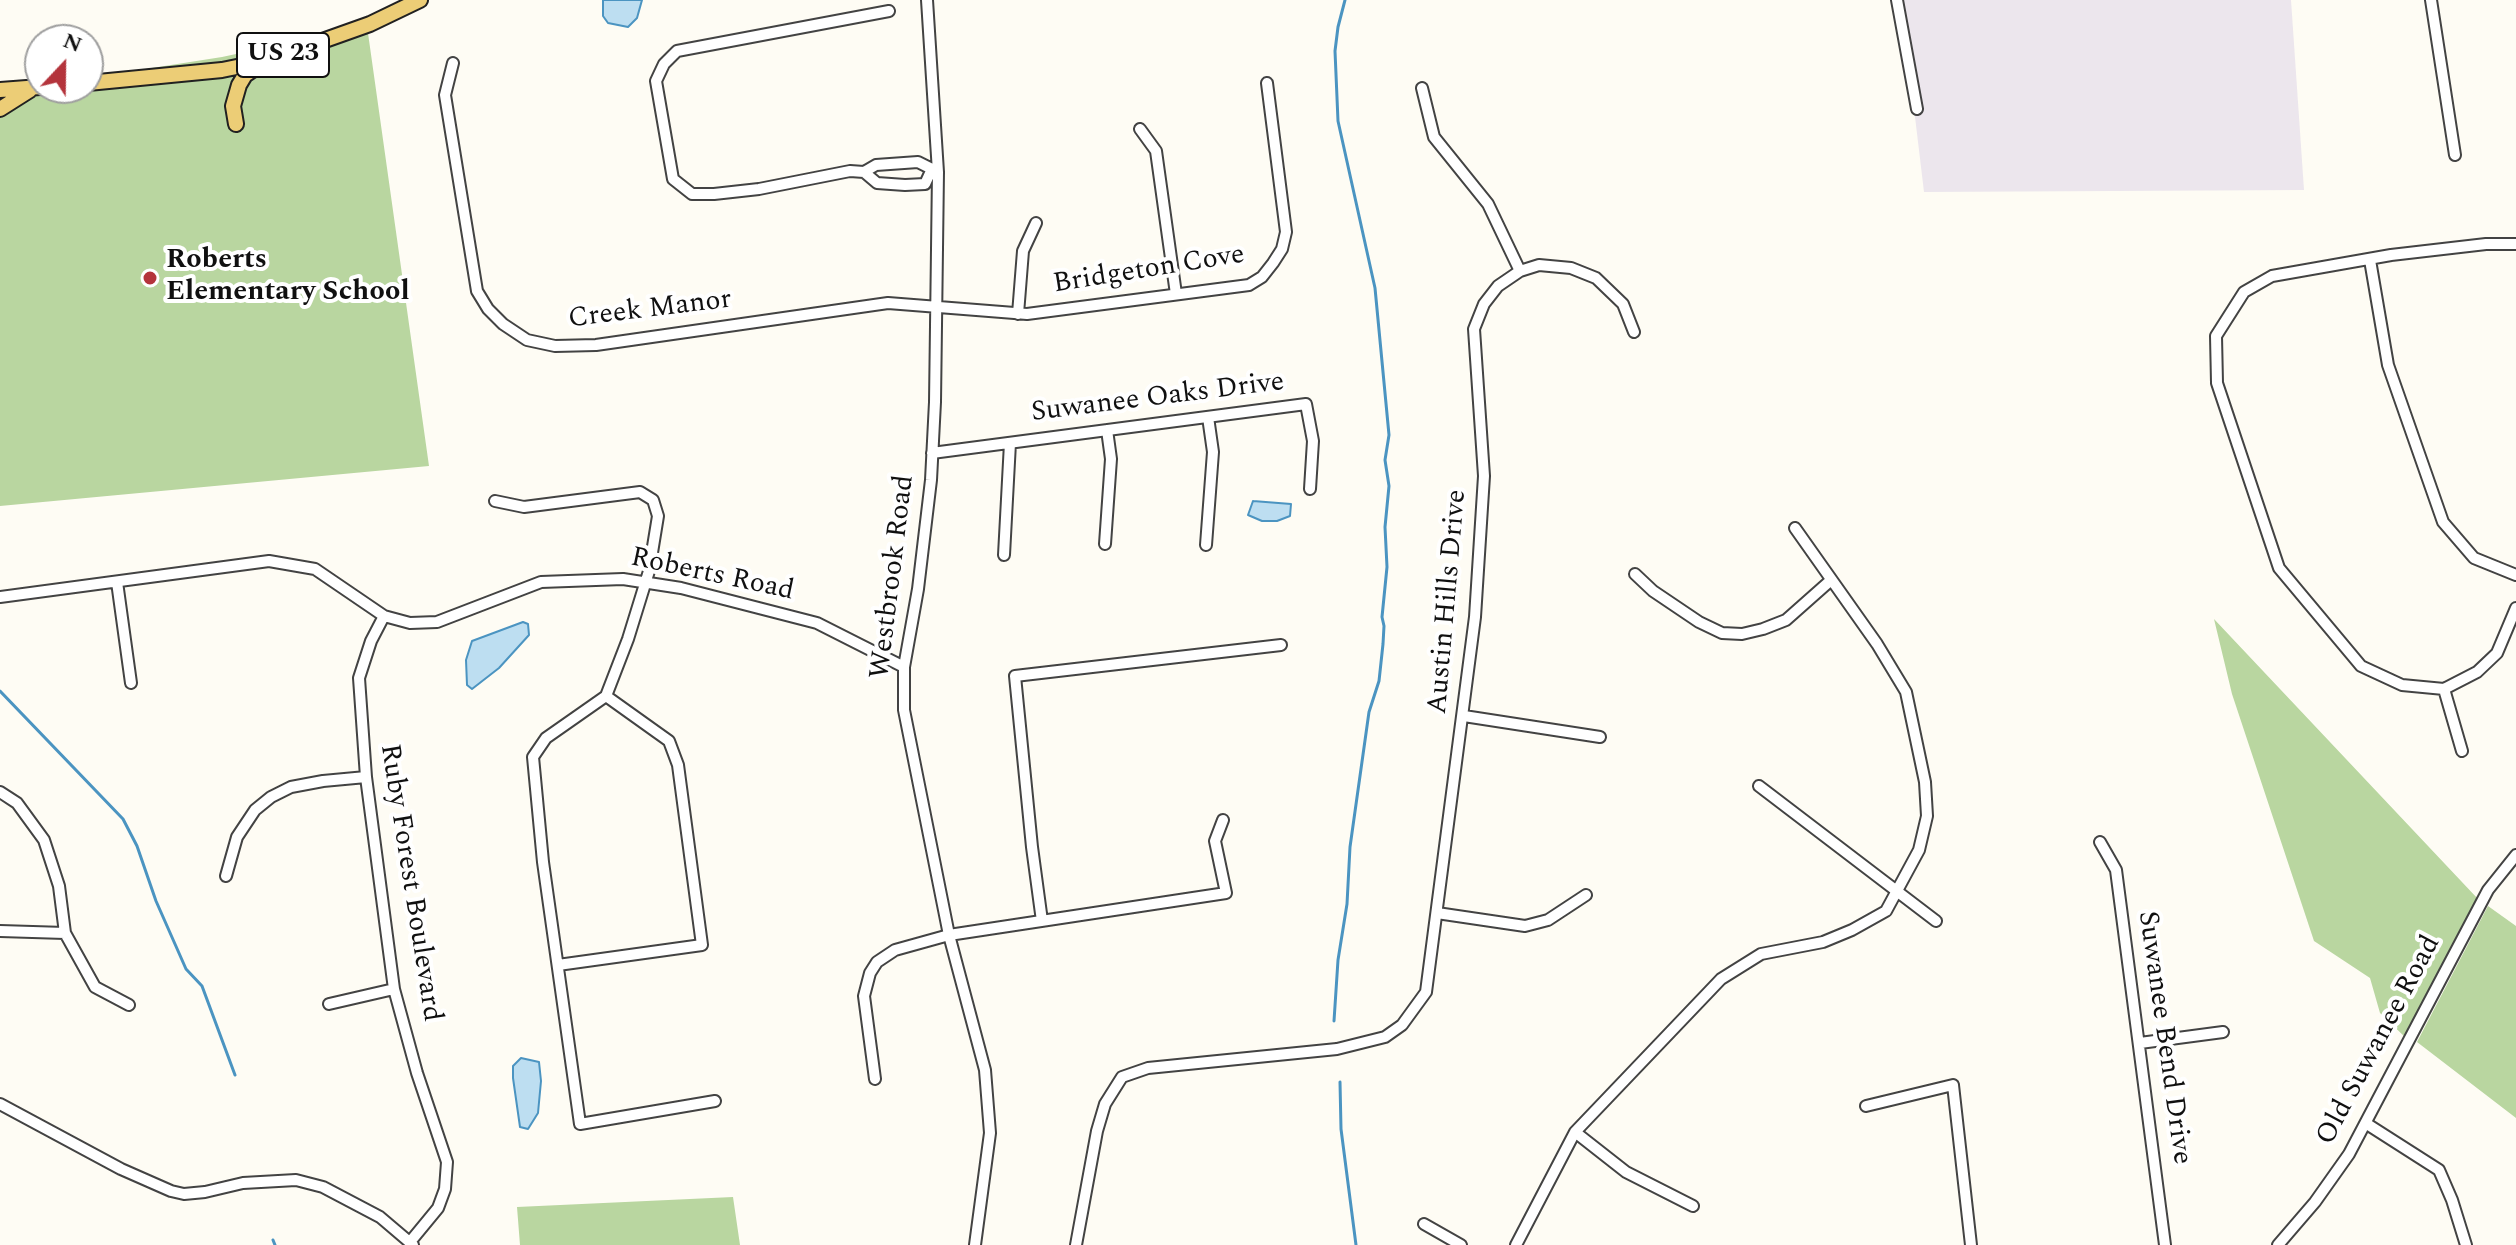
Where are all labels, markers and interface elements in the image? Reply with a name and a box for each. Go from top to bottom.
north arrow [24,24,104,104]
text: N [58,24,87,62]
road number: US 23 [237,33,329,77]
street label: Bridgeton Cove [1051,239,1247,303]
place label: Roberts Elementary School [166,245,410,311]
marker: Roberts Elementary School [141,269,159,287]
street label: Creek Manor [566,284,734,338]
street label: Suwanee Oaks Drive [1030,367,1286,431]
street label: Westbrook Road [865,473,923,681]
street label: Austin Hills Drive [1422,488,1476,716]
street label: Roberts Road [627,542,797,610]
street label: Ruby Forest Boulevard [370,742,448,1024]
street label: Suwanee Bend Drive [2129,909,2197,1167]
street label: Old Suwanee Road [2311,931,2449,1151]

